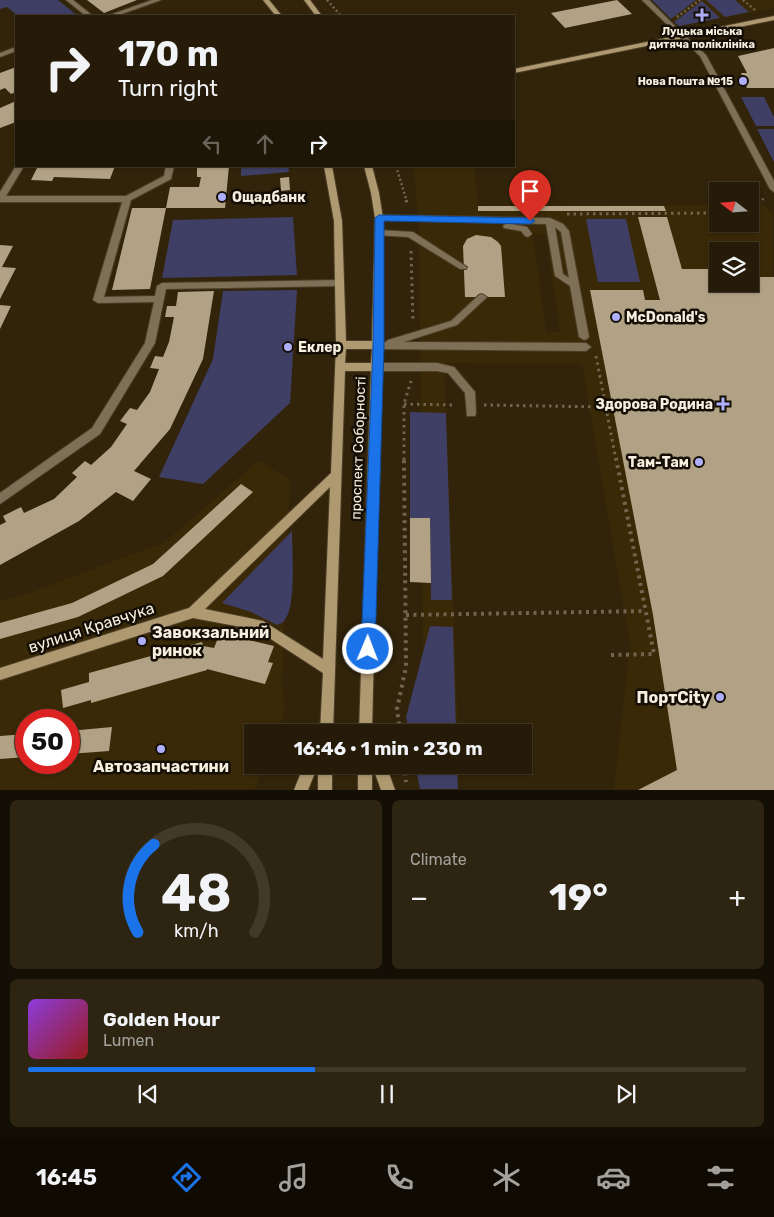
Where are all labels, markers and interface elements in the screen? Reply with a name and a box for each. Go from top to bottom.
marker: Луцька міська дитяча поліклініка [695,8,709,22]
place label: Луцька міська дитяча поліклініка [649,25,755,51]
text: 170 m [118,33,219,75]
icon: right [35,35,100,100]
text: Turn right [118,75,218,102]
place label: Нова Пошта №15 [638,75,733,88]
marker: Нова Пошта №15 [737,75,749,87]
icon: left [198,130,226,158]
icon: ahead [251,130,279,158]
icon: right [304,130,332,158]
pin [509,170,551,221]
icon: arrive [516,177,544,205]
north arrow [709,182,759,232]
map controls [709,182,759,292]
place label: Ощадбанк [232,189,306,206]
marker: Ощадбанк [216,191,228,203]
button: layers [709,242,759,292]
place label: McDonald's [626,309,706,326]
marker: McDonald's [610,311,622,323]
place label: Еклер [298,339,341,356]
marker: Еклер [282,341,294,353]
street label: проспект Соборності [348,376,369,520]
place label: Здорова Родина [595,396,713,413]
marker: Здорова Родина [717,398,729,410]
place label: Там-Там [628,454,689,471]
marker: Там-Там [693,456,705,468]
street label: вулиця Кравчука [26,598,157,657]
position arrow [341,622,393,674]
place label: Завокзальний ринок [152,623,269,660]
marker: Завокзальний ринок [136,635,148,647]
place label: ПортCity [637,688,710,707]
marker: ПортCity [714,691,726,703]
speed limit sign: 50 [15,709,80,774]
text: 16:46 · 1 min · 230 m [293,737,483,760]
marker: Автозапчастини [155,743,167,755]
place label: Автозапчастини [93,757,229,776]
text: Climate [410,850,467,869]
text: 48 [161,862,231,924]
text: 19° [549,874,608,920]
text: − [410,881,428,914]
text: + [729,881,746,914]
text: km/h [174,920,218,941]
text: Golden Hour [103,1008,220,1031]
text: Lumen [103,1031,154,1050]
icon: previous [134,1080,162,1108]
icon: pause [373,1080,401,1108]
icon: next [612,1080,640,1108]
icon: directions [169,1160,204,1195]
icon: music [276,1160,311,1195]
icon: phone [382,1160,417,1195]
icon: climate [489,1160,524,1195]
icon: car [596,1160,631,1195]
icon: filters [703,1160,738,1195]
text: 16:45 [36,1164,97,1191]

